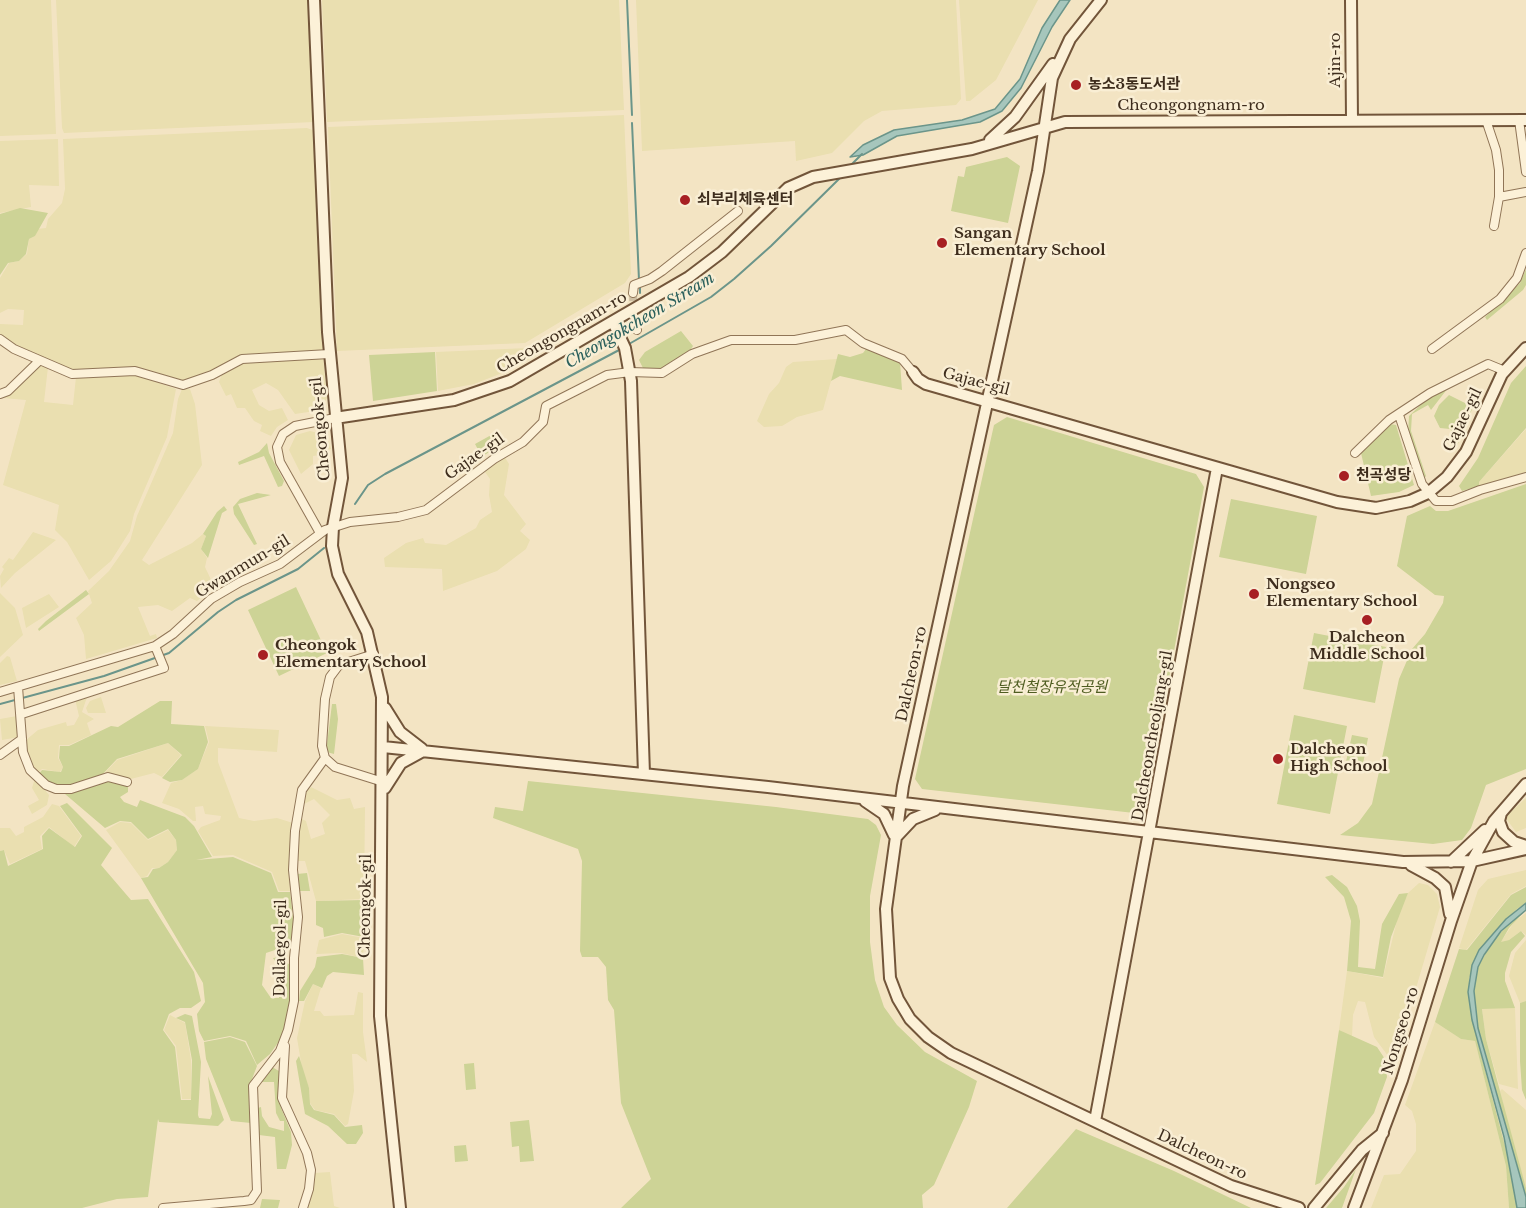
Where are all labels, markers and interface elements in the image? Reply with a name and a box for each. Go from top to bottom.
street label: Ajin-ro [1327,32,1345,88]
place label: 농소3동도서관 [1088,76,1180,94]
marker: 농소3동도서관 [1069,78,1083,92]
street label: Cheongongnam-ro [1117,97,1265,115]
place label: 쇠부리체육센터 [697,191,794,209]
marker: 쇠부리체육센터 [678,193,692,207]
place label: Sangan Elementary School [954,225,1106,260]
marker: Sangan Elementary School [935,236,949,250]
water label: Cheongokcheon Stream [562,269,718,373]
street label: Cheongongnam-ro [494,288,630,378]
street label: Gajae-gil [940,364,1012,400]
street label: Cheongok-gil [307,376,335,482]
street label: Gajae-gil [1440,385,1486,455]
street label: Gajae-gil [442,430,508,484]
place label: 천곡성당 [1356,467,1411,485]
marker: 천곡성당 [1337,469,1351,483]
street label: Gwanmun-gil [193,532,293,602]
place label: Nongseo Elementary School [1266,576,1418,611]
marker: Nongseo Elementary School [1247,587,1261,601]
marker: Dalcheon Middle School [1360,613,1374,627]
street label: Dalcheon-ro [893,625,931,723]
place label: Dalcheon Middle School [1309,629,1425,664]
place label: Cheongok Elementary School [275,637,427,672]
marker: Cheongok Elementary School [256,648,270,662]
street label: Dalcheoncheoljang-gil [1129,649,1177,823]
park label: 달천철장유적공원 [997,679,1107,697]
place label: Dalcheon High School [1290,741,1388,776]
marker: Dalcheon High School [1271,752,1285,766]
street label: Cheongok-gil [356,854,376,958]
street label: Dallaegol-gil [271,899,291,997]
street label: Nongseo-ro [1379,985,1423,1077]
street label: Dalcheon-ro [1154,1126,1250,1184]

